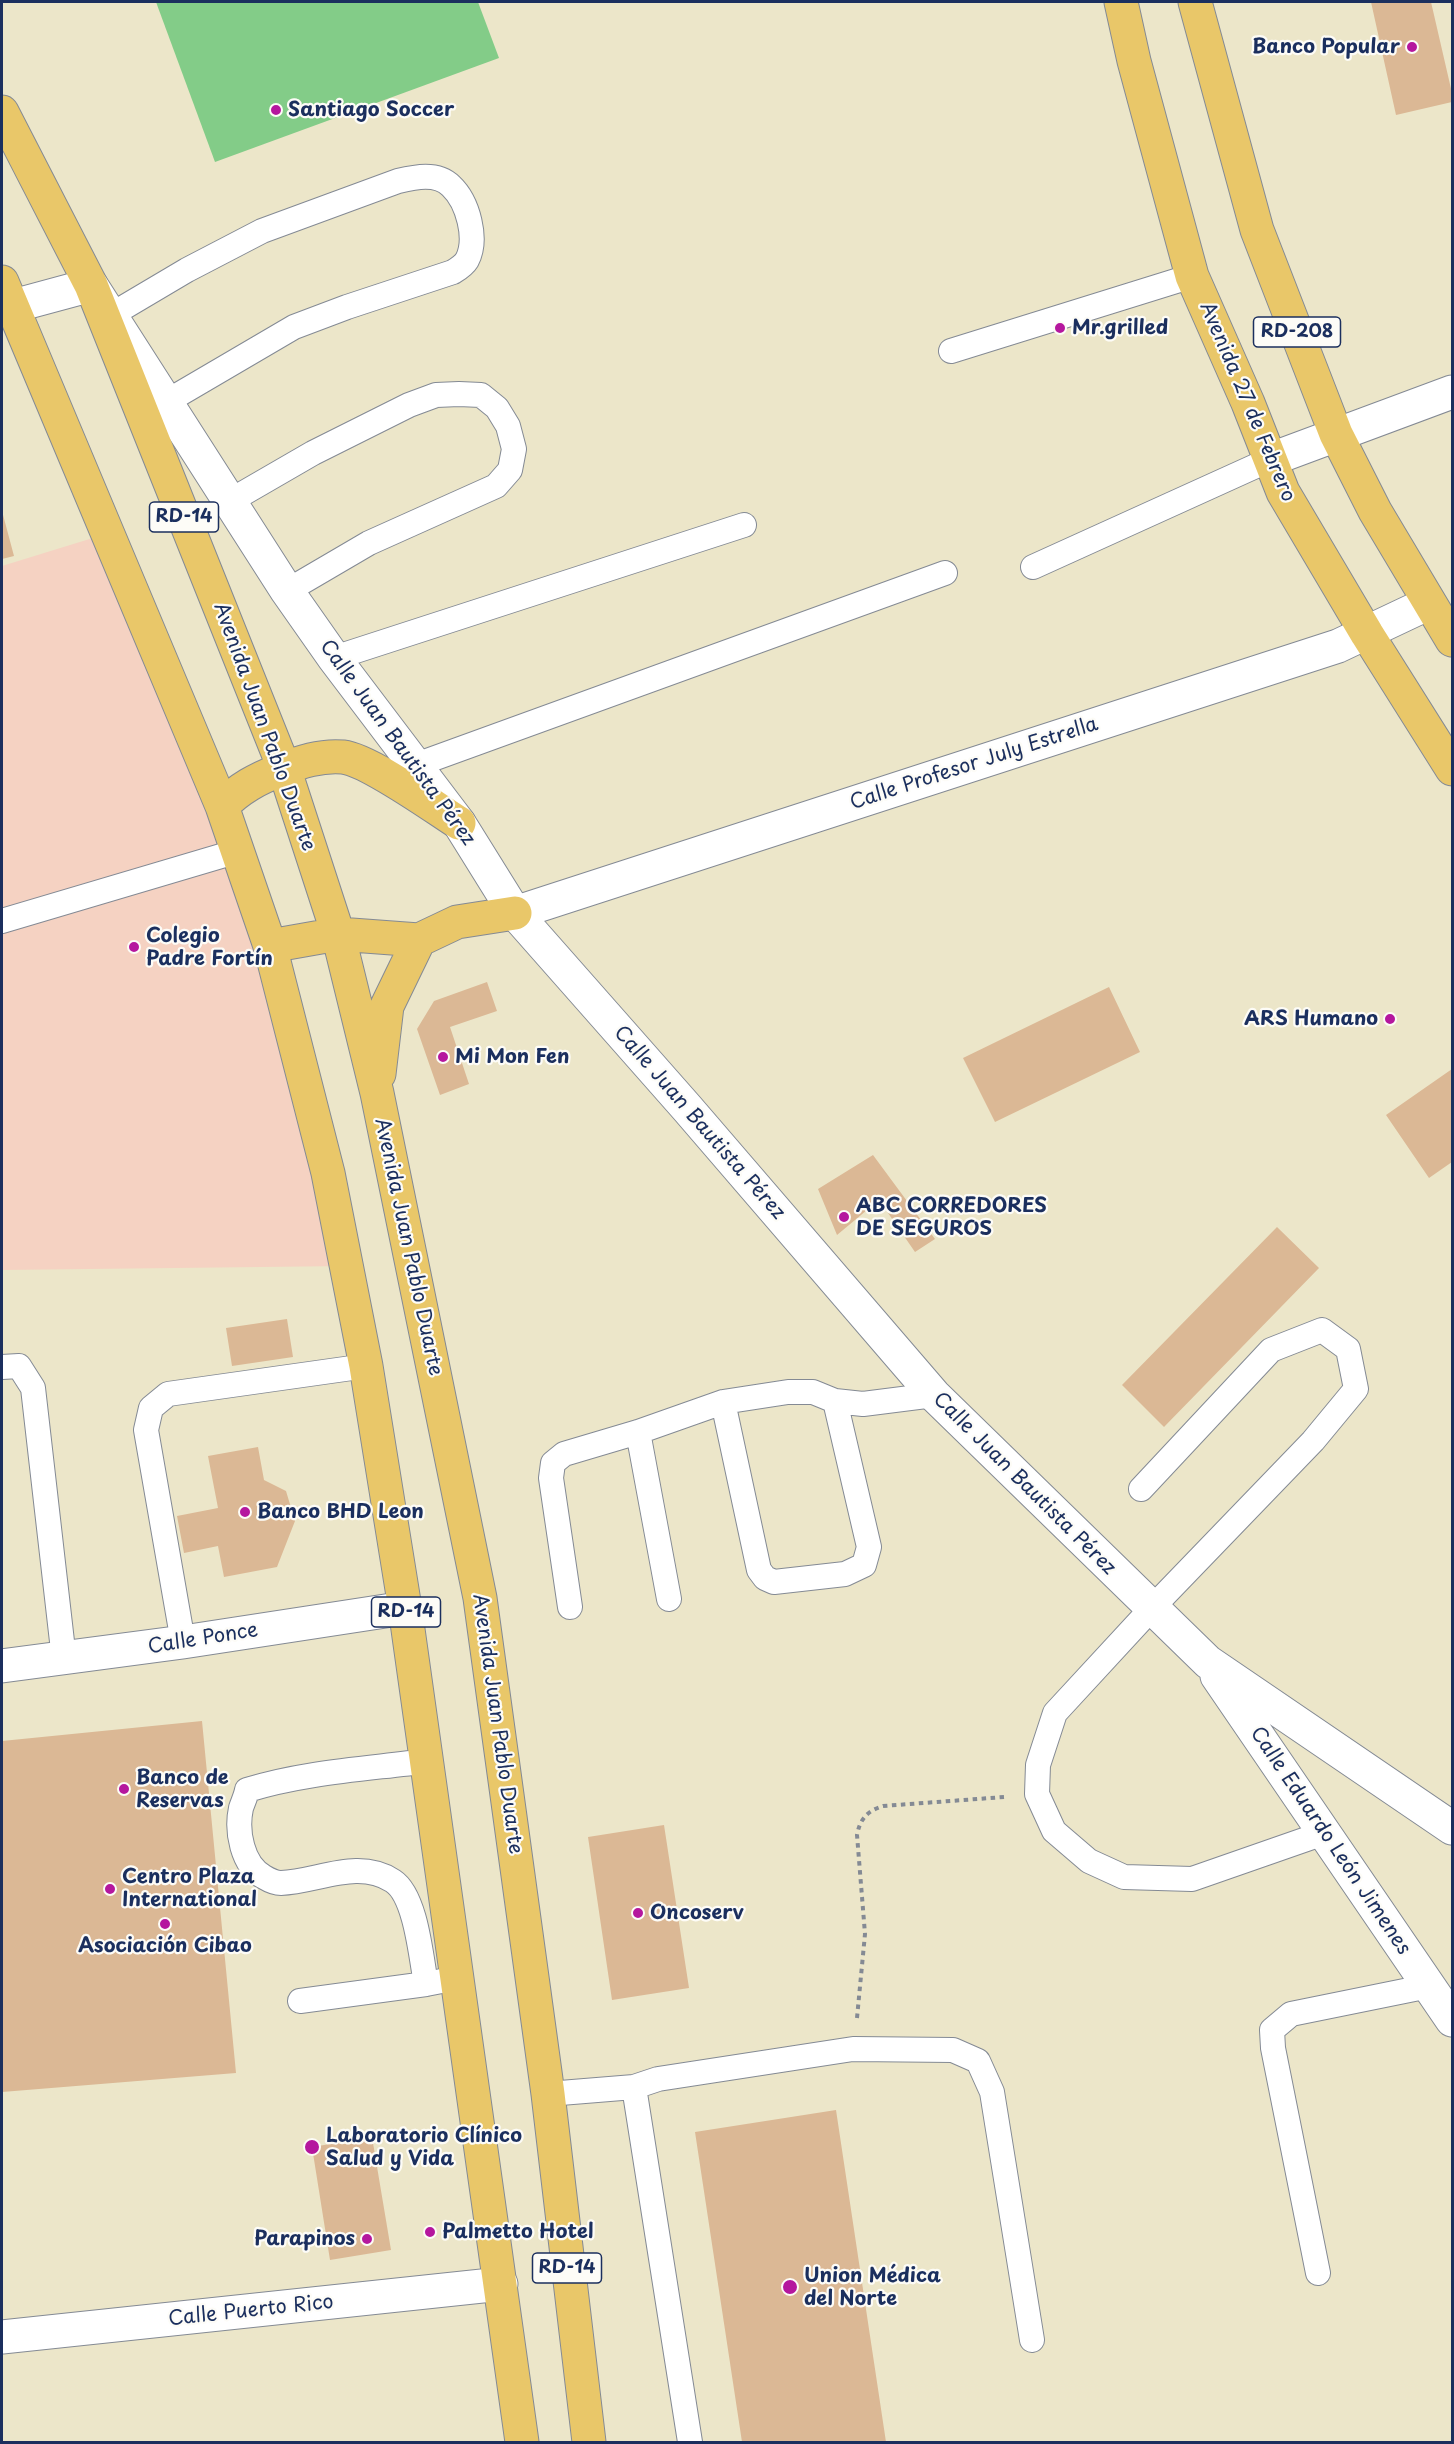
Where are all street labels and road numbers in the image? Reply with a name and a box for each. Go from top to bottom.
street label: Avenida 27 de Febrero [1194,299,1300,505]
road number: RD-208 [1254,317,1340,347]
road number: RD-14 [150,502,219,532]
street label: Avenida Juan Pablo Duarte [208,600,320,854]
street label: Calle Juan Bautista Pérez [314,635,480,851]
street label: Calle Profesor July Estrella [847,713,1101,815]
street label: Calle Juan Bautista Pérez [608,1021,790,1225]
street label: Avenida Juan Pablo Duarte [369,1116,447,1378]
street label: Calle Juan Bautista Pérez [928,1388,1120,1580]
street label: Avenida Juan Pablo Duarte [467,1592,527,1856]
road number: RD-14 [372,1597,440,1627]
street label: Calle Ponce [146,1618,260,1660]
street label: Calle Eduardo León Jimenes [1245,1722,1415,1960]
road number: RD-14 [532,2253,602,2283]
street label: Calle Puerto Rico [167,2290,335,2332]

